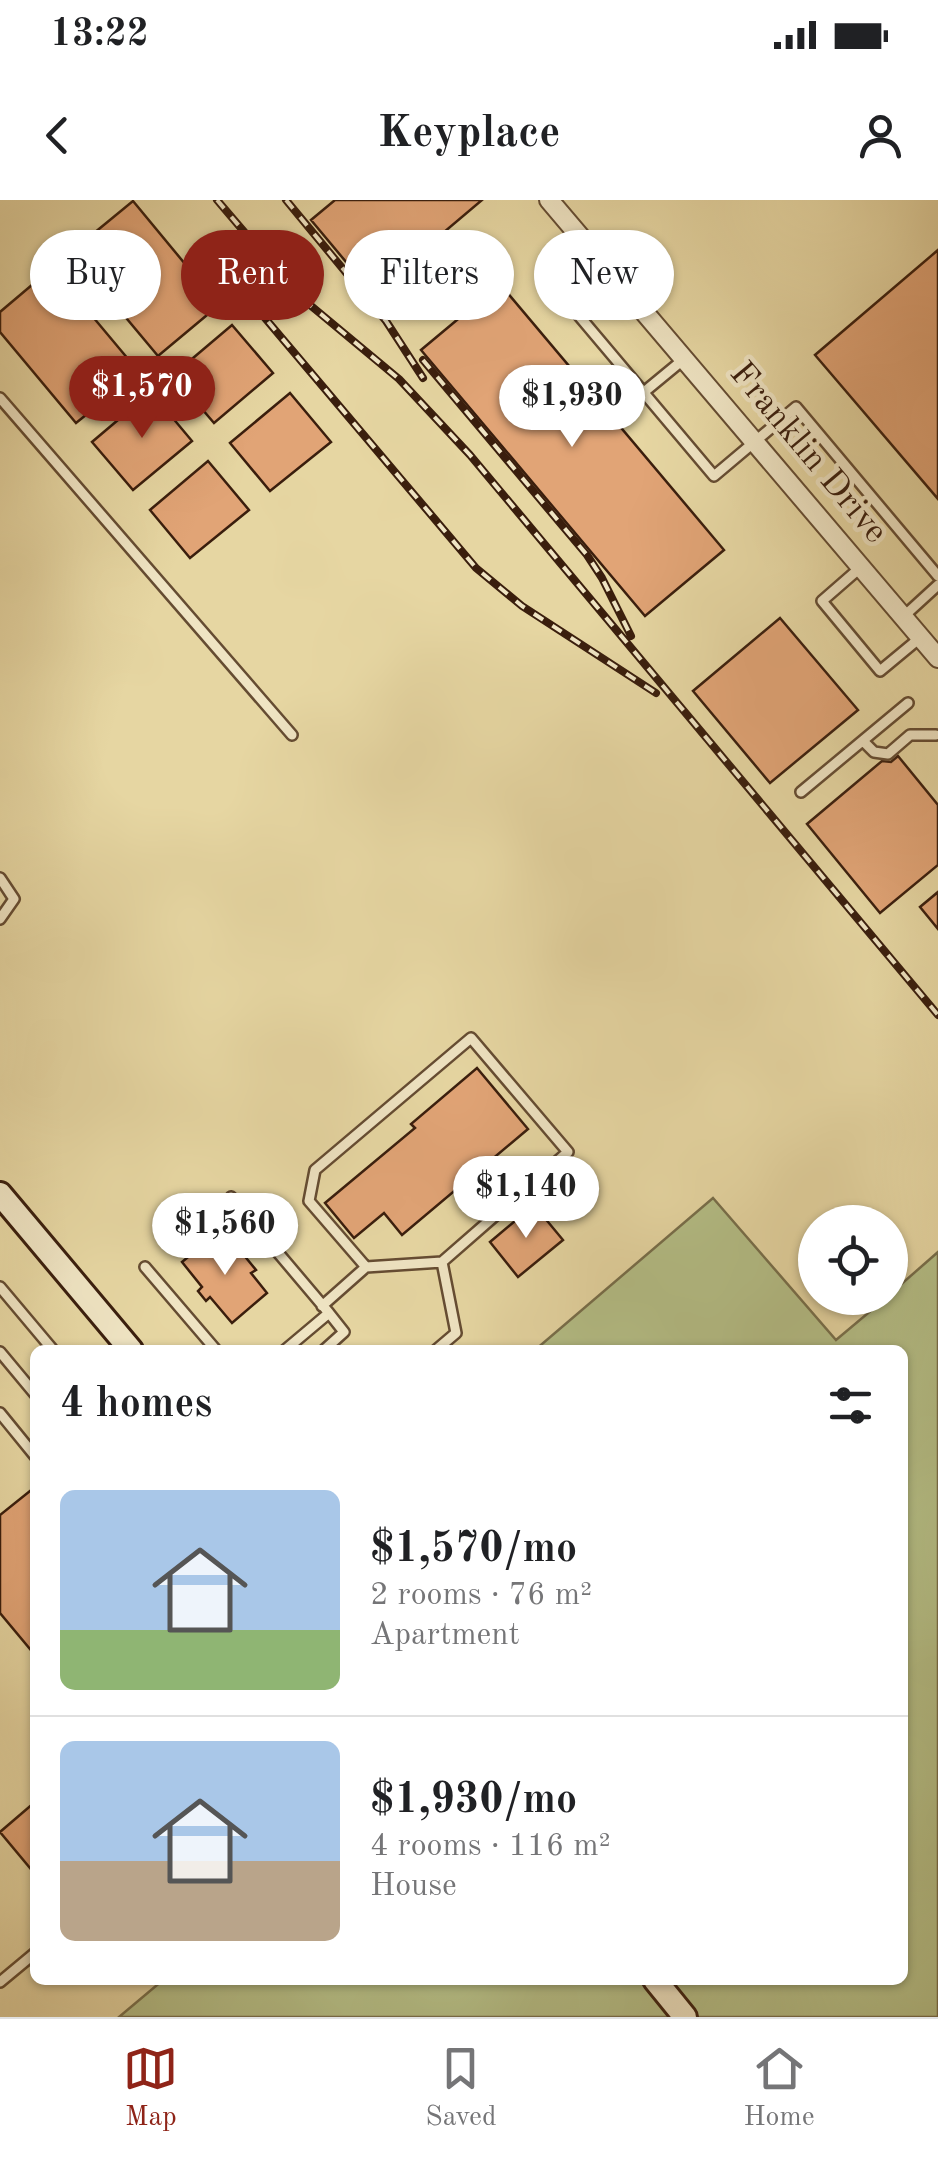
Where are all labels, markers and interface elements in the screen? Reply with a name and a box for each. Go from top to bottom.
text: 13:22 [50,16,149,54]
icon: back [30,108,85,163]
icon: person [853,108,908,163]
text: Keyplace [378,112,560,157]
chip: Buy [30,230,161,320]
chip: Rent [181,230,324,320]
chip: Filters [344,230,514,320]
chip: New [534,230,674,320]
pin: $1,570 [61,356,223,441]
street label: Franklin Drive [723,356,893,550]
pin: $1,930 [491,365,653,450]
text: $1,570 [91,372,193,404]
text: $1,930 [521,381,623,413]
pin: $1,140 [445,1156,607,1241]
text: $1,140 [475,1172,577,1204]
pin: $1,560 [144,1193,306,1278]
map controls [798,1205,908,1315]
button: locate [798,1205,908,1315]
text: $1,560 [174,1209,276,1241]
icon: filters [823,1378,878,1433]
text: 4 homes [60,1384,212,1426]
text: $1,570/mo [370,1529,577,1571]
icon: home [140,1530,260,1650]
text: 2 rooms · 76 m² [370,1580,592,1612]
text: Apartment [370,1620,520,1652]
text: $1,930/mo [370,1780,577,1822]
icon: home [140,1781,260,1901]
text: 4 rooms · 116 m² [370,1831,611,1863]
text: House [370,1871,457,1903]
tab: Map [123,2041,178,2136]
tab: Saved [425,2041,497,2136]
tab: Home [743,2041,815,2136]

